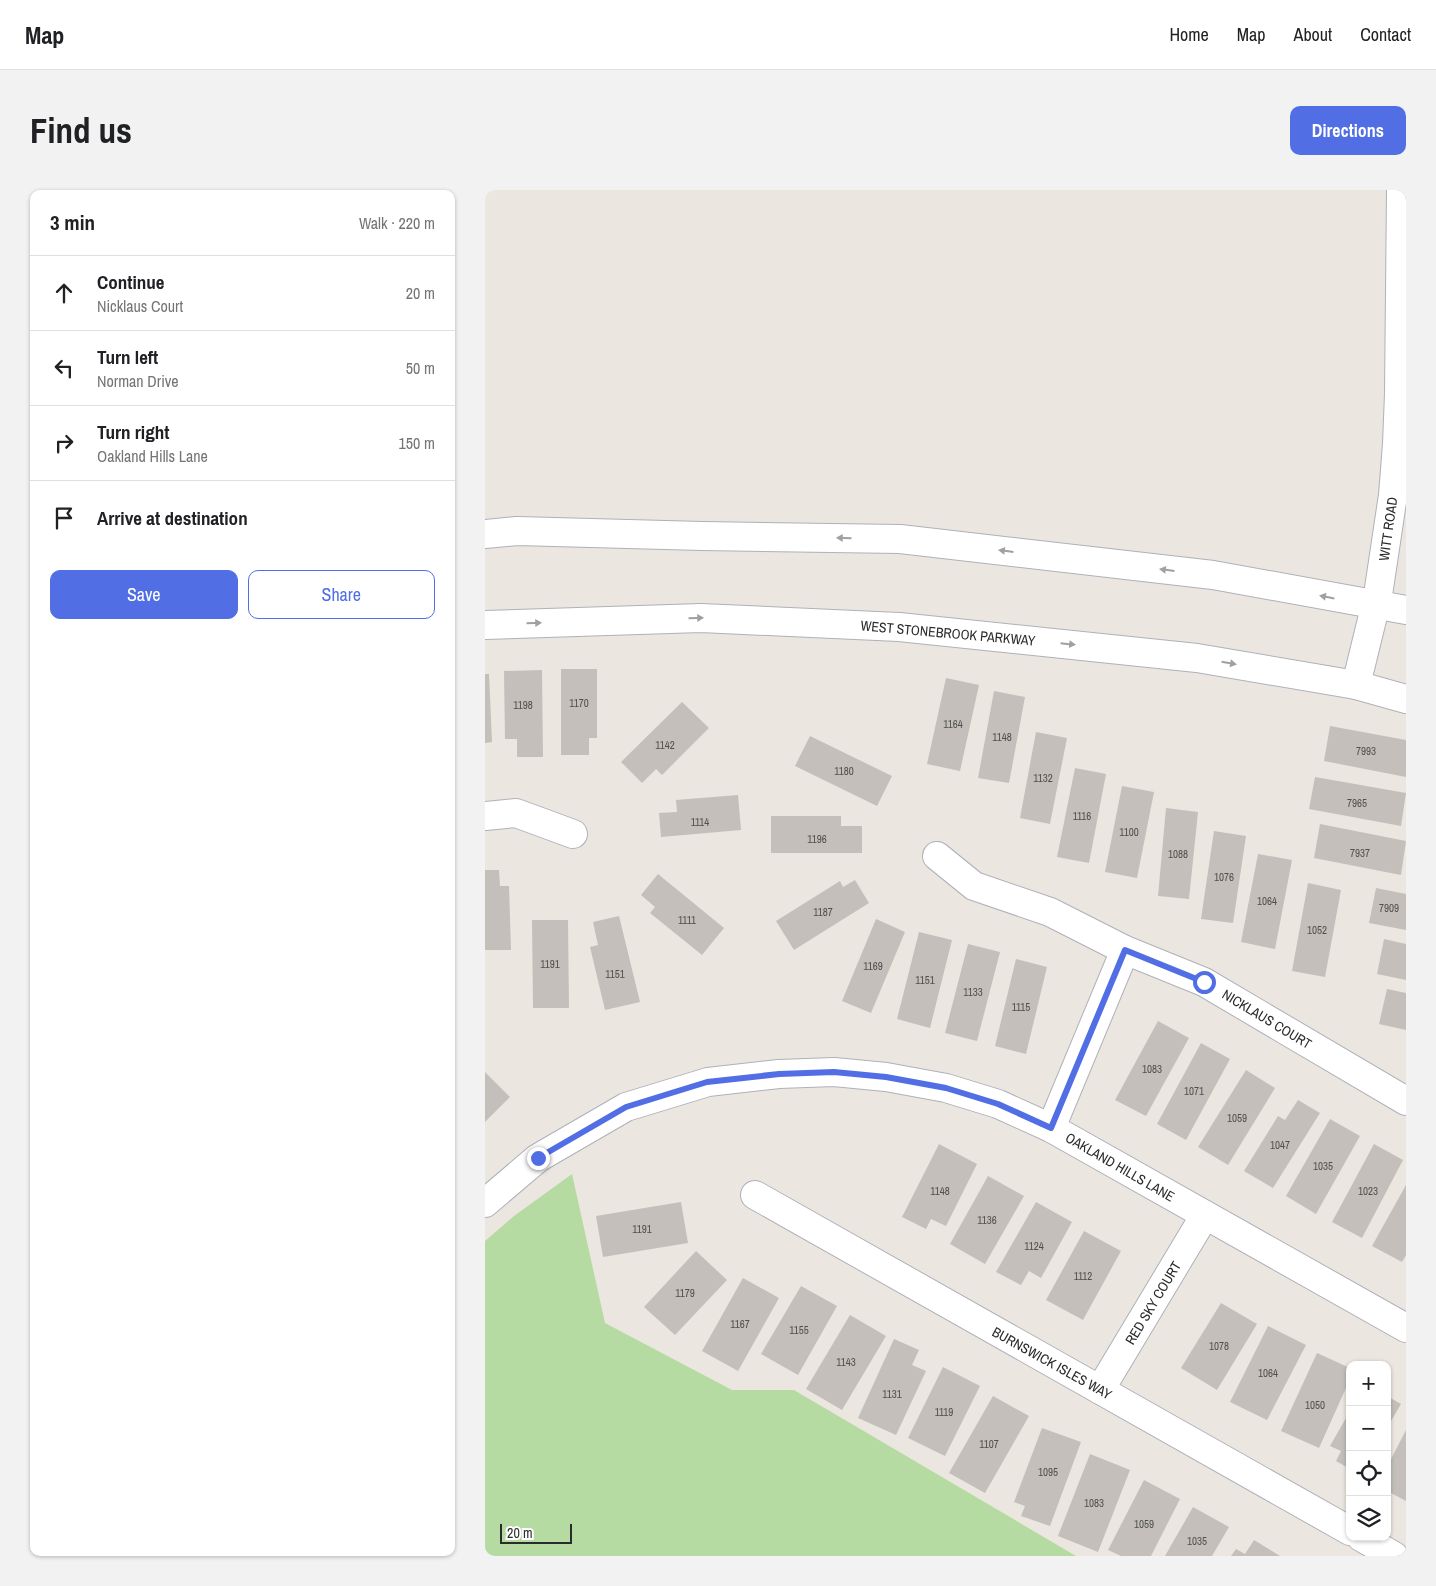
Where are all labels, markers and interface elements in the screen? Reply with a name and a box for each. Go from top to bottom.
text: Map [25,19,64,51]
text: Home [1169,22,1209,47]
text: Map [1237,22,1266,47]
text: About [1294,22,1332,47]
text: Contact [1360,22,1411,47]
button: Directions [1290,106,1406,155]
text: Find us [30,107,132,154]
text: 3 min [50,208,95,237]
text: Walk · 220 m [359,212,435,234]
text: Continue [97,269,165,295]
icon: ahead [50,279,78,307]
text: 20 m [406,282,435,304]
text: Nicklaus Court [97,295,183,317]
text: Turn left [97,344,158,370]
icon: left [50,354,78,382]
text: 50 m [406,357,435,379]
text: Norman Drive [97,370,179,392]
text: Turn right [97,419,169,445]
icon: right [50,429,78,457]
text: 150 m [399,432,435,454]
text: Oakland Hills Lane [97,445,208,467]
street label: WITT ROAD [1375,496,1401,562]
icon: arrive [50,504,78,532]
text: Arrive at destination [97,505,248,531]
one-way arrow [836,534,852,542]
one-way arrow [998,547,1014,555]
one-way arrow [1159,566,1175,574]
button: Save [50,570,238,619]
button: Share [248,570,435,619]
one-way arrow [1319,592,1335,600]
one-way arrow [688,614,704,622]
street label: WEST STONEBROOK PARKWAY [860,616,1037,650]
one-way arrow [526,619,542,627]
one-way arrow [1060,640,1076,648]
one-way arrow [1221,660,1237,668]
house number: 1170 [569,696,589,710]
house number: 1198 [513,698,533,712]
house number: 1164 [943,717,963,731]
house number: 1148 [992,730,1012,744]
house number: 1142 [655,738,675,752]
house number: 7993 [1356,744,1376,758]
house number: 1180 [834,764,854,778]
house number: 1132 [1033,771,1053,785]
house number: 7965 [1347,796,1367,810]
house number: 1116 [1073,809,1091,823]
house number: 1114 [691,815,709,829]
house number: 1100 [1119,825,1139,839]
house number: 1196 [807,832,827,846]
house number: 7937 [1350,846,1370,860]
house number: 1088 [1168,847,1188,861]
house number: 1076 [1214,870,1234,884]
house number: 1064 [1257,894,1277,908]
house number: 7909 [1379,901,1399,915]
house number: 1187 [813,905,833,919]
house number: 1111 [678,913,696,927]
house number: 1052 [1307,923,1327,937]
house number: 1191 [540,957,560,971]
house number: 1169 [863,959,883,973]
house number: 1151 [605,967,625,981]
route start [1193,971,1216,994]
house number: 1151 [915,973,935,987]
house number: 1133 [963,985,983,999]
street label: NICKLAUS COURT [1219,985,1315,1053]
house number: 1115 [1012,1000,1030,1014]
house number: 1083 [1142,1062,1162,1076]
house number: 1071 [1184,1084,1204,1098]
house number: 1059 [1227,1111,1247,1125]
street label: OAKLAND HILLS LANE [1062,1128,1178,1206]
house number: 1047 [1270,1138,1290,1152]
route end [527,1147,550,1170]
house number: 1035 [1313,1159,1333,1173]
house number: 1148 [930,1184,950,1198]
house number: 1023 [1358,1184,1378,1198]
house number: 1136 [977,1213,997,1227]
house number: 1191 [632,1222,652,1236]
house number: 1124 [1024,1239,1044,1253]
street label: RED SKY COURT [1121,1258,1185,1348]
house number: 1112 [1074,1269,1092,1283]
house number: 1179 [675,1286,695,1300]
house number: 1167 [730,1317,750,1331]
house number: 1155 [789,1323,809,1337]
street label: BURNSWICK ISLES WAY [989,1323,1115,1404]
house number: 1078 [1209,1339,1229,1353]
house number: 1143 [836,1355,856,1369]
map controls [1346,1361,1391,1541]
button: + [1346,1361,1391,1406]
house number: 1064 [1258,1366,1278,1380]
house number: 1131 [882,1387,902,1401]
house number: 1050 [1305,1398,1325,1412]
house number: 1119 [935,1405,953,1419]
button: − [1346,1406,1391,1451]
house number: 1107 [979,1437,999,1451]
button: locate [1346,1451,1391,1496]
house number: 1095 [1038,1465,1058,1479]
house number: 1083 [1084,1496,1104,1510]
button: layers [1346,1496,1391,1541]
house number: 1059 [1134,1517,1154,1531]
scale bar [500,1521,573,1544]
text: 20 m [507,1524,533,1542]
house number: 1035 [1187,1534,1207,1548]

